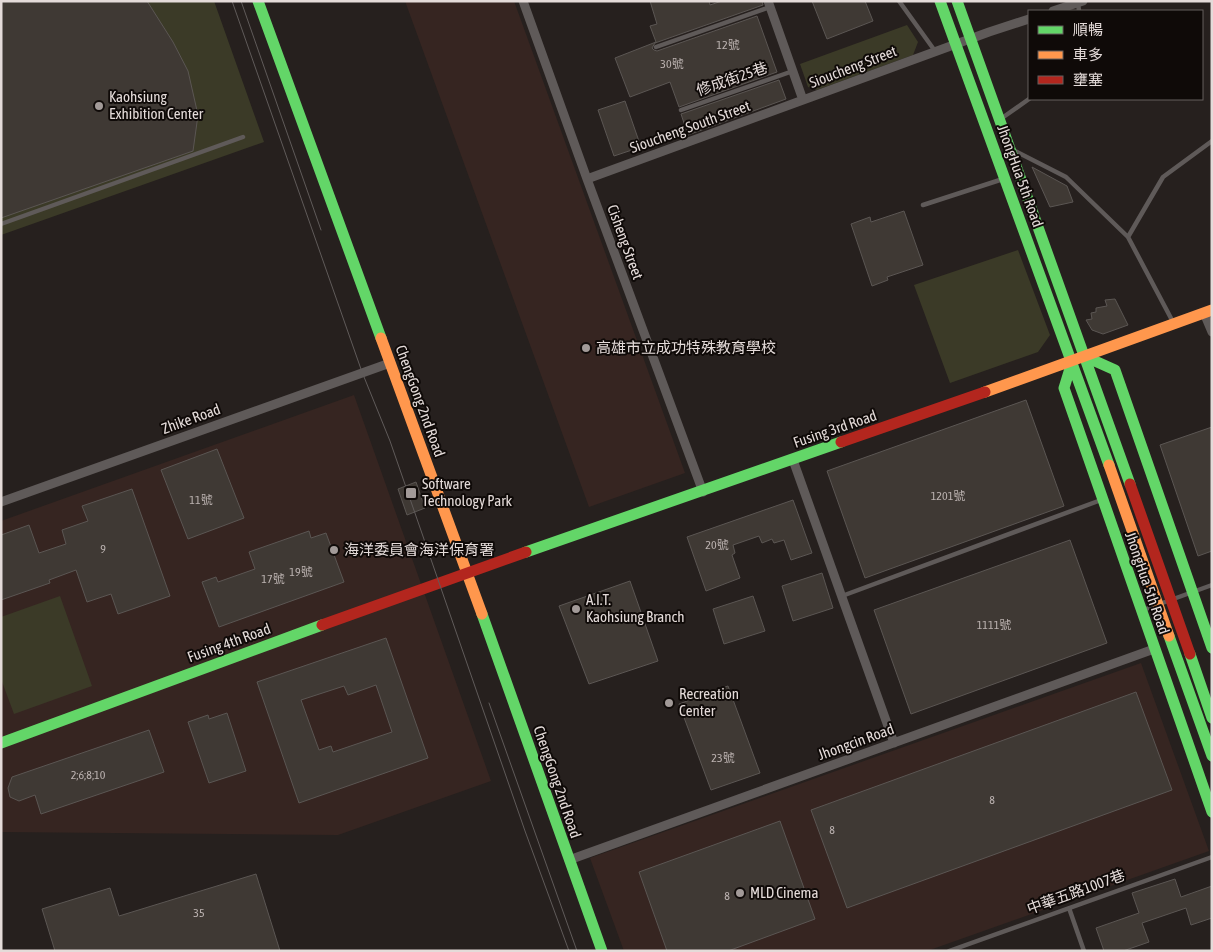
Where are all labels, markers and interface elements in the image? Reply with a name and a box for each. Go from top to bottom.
legend [1028,10,1203,100]
text: 順暢 [1073,21,1103,38]
house number: 12號 [716,38,740,52]
street label: Sioucheng Street [807,42,899,91]
text: 車多 [1073,46,1103,63]
house number: 30號 [660,57,684,71]
street label: 修成街25巷 [694,58,770,99]
text: 壅塞 [1073,71,1103,88]
place label: Kaohsiung Exhibition Center [109,88,204,122]
street label: Sioucheng South Street [627,97,752,156]
marker: Kaohsiung Exhibition Center [93,100,105,112]
street label: JhongHua 5th Road [994,123,1047,229]
street label: Cisheng Street [604,202,647,282]
place label: 高雄市立成功特殊教育學校 [596,339,776,356]
marker: 高雄市立成功特殊教育學校 [580,342,592,354]
street label: ChengGong 2nd Road [392,343,449,459]
street label: Zhike Road [159,400,223,437]
street label: Fusing 3rd Road [791,406,879,451]
place label: Software Technology Park [422,475,513,509]
marker: Software Technology Park [404,486,418,500]
house number: 1201號 [931,489,965,503]
house number: 11號 [189,493,213,507]
street label: JhongHua 5th Road [1122,529,1173,636]
house number: 20號 [705,538,729,552]
place label: 海洋委員會海洋保育署 [344,541,494,558]
house number: 9 [100,542,106,556]
marker: 海洋委員會海洋保育署 [328,544,340,556]
house number: 19號 [289,565,313,579]
house number: 17號 [261,572,285,586]
place label: A.I.T. Kaohsiung Branch [586,591,684,625]
marker: A.I.T. Kaohsiung Branch [570,603,582,615]
house number: 1111號 [977,618,1011,632]
street label: Fusing 4th Road [185,620,273,665]
place label: Recreation Center [679,685,739,719]
marker: Recreation Center [663,697,675,709]
street label: Jhongcin Road [816,720,896,763]
street label: ChengGong 2nd Road [530,724,585,840]
house number: 23號 [711,751,735,765]
house number: 2;6;8;10 [71,768,106,782]
house number: 8 [989,793,995,807]
house number: 8 [829,823,835,837]
street label: 中華五路1007巷 [1024,866,1127,917]
place label: MLD Cinema [750,884,818,901]
marker: MLD Cinema [734,887,746,899]
house number: 8 [724,889,730,903]
house number: 35 [193,906,205,920]

